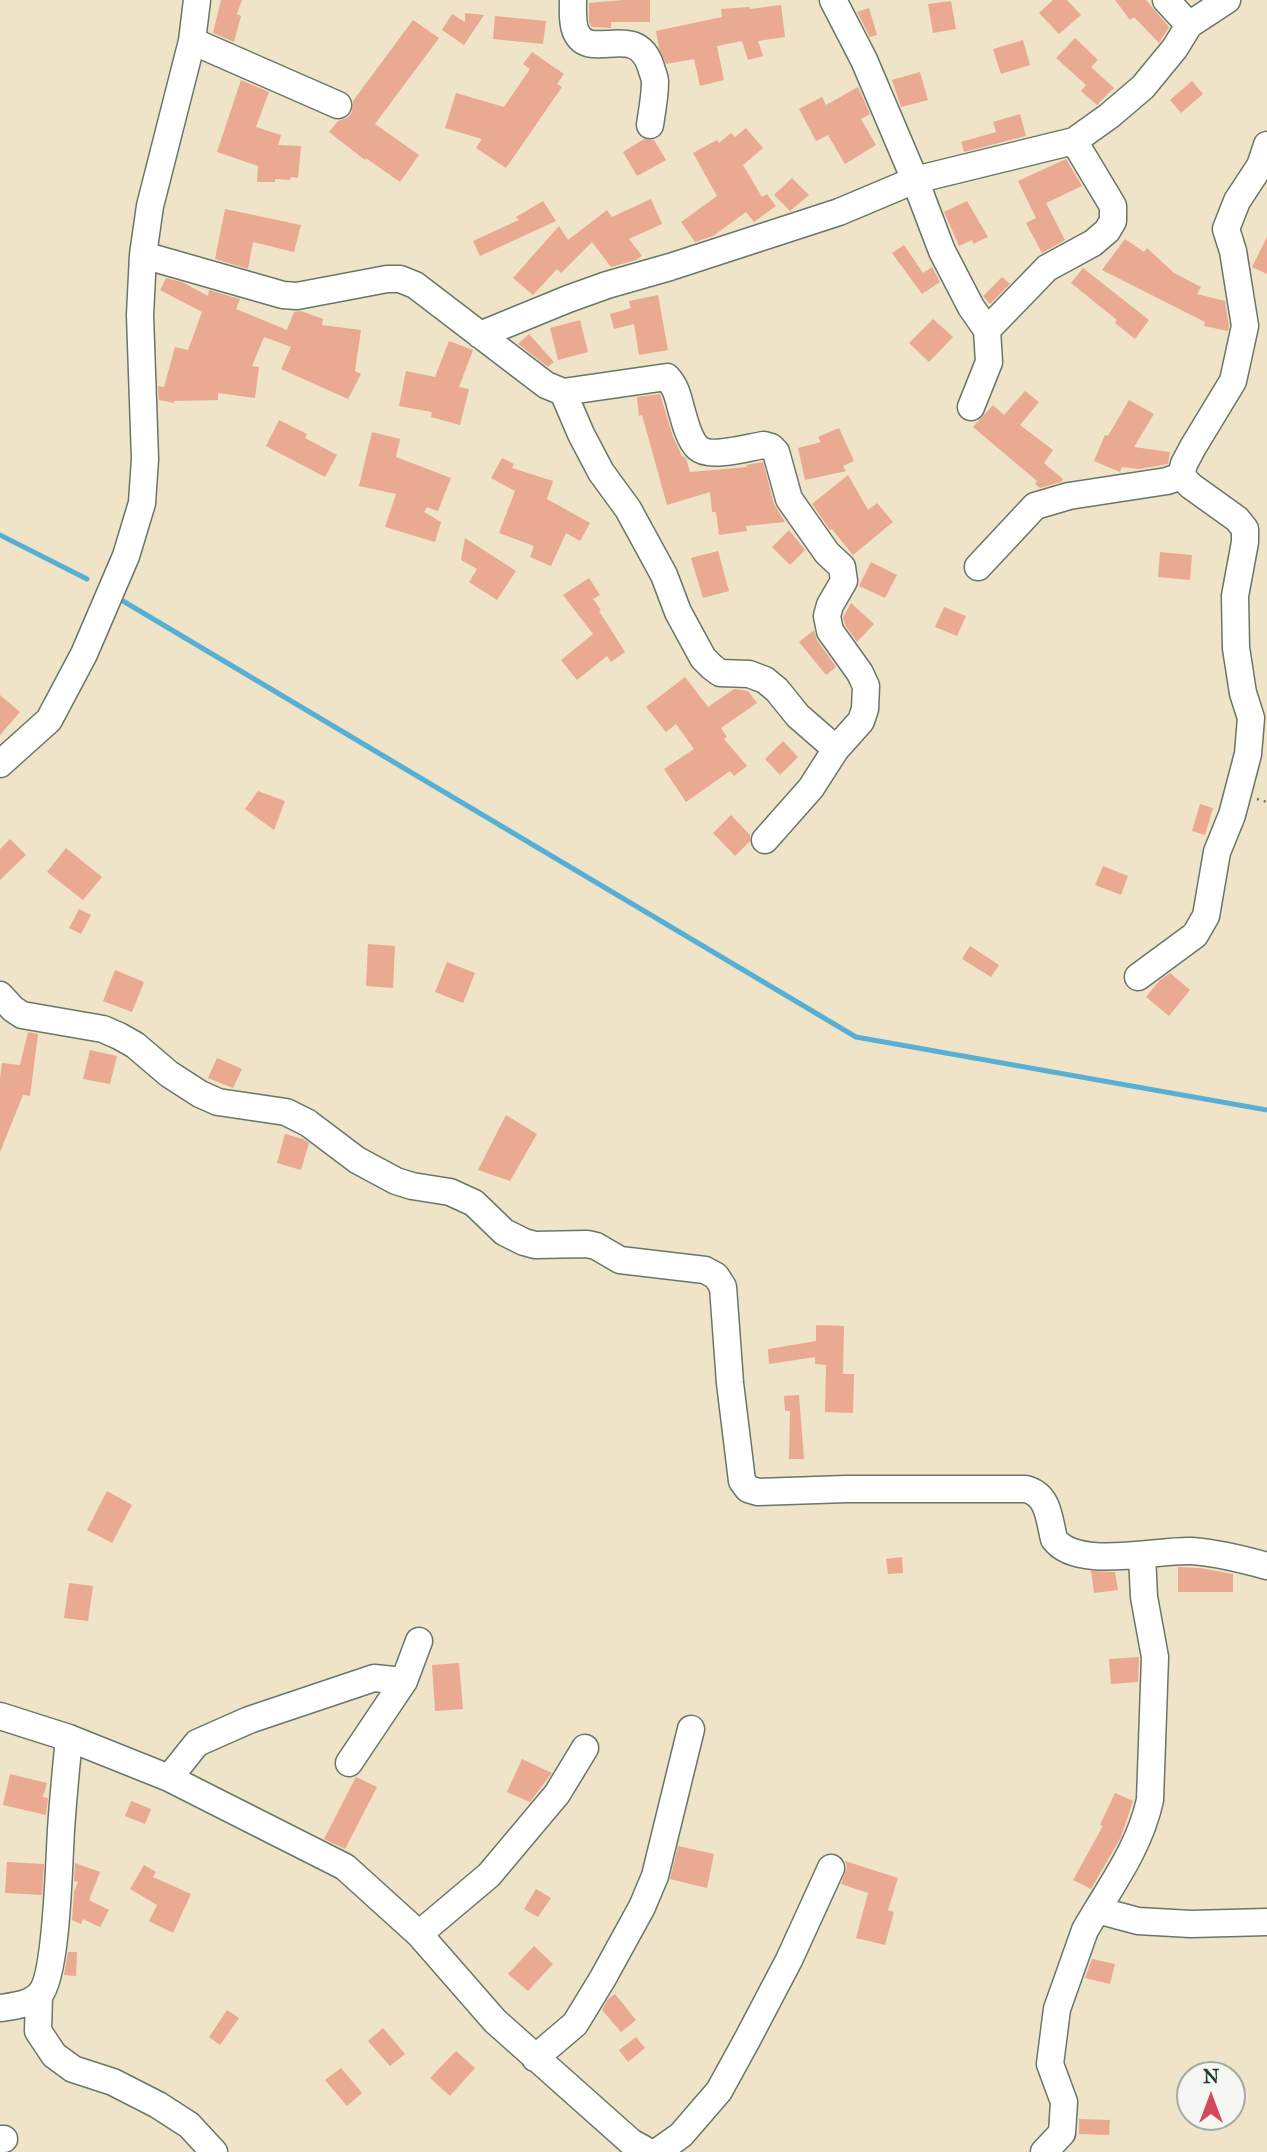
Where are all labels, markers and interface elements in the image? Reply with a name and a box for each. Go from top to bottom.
north arrow [1176,2061,1246,2131]
text: N [1203,2065,1219,2088]

